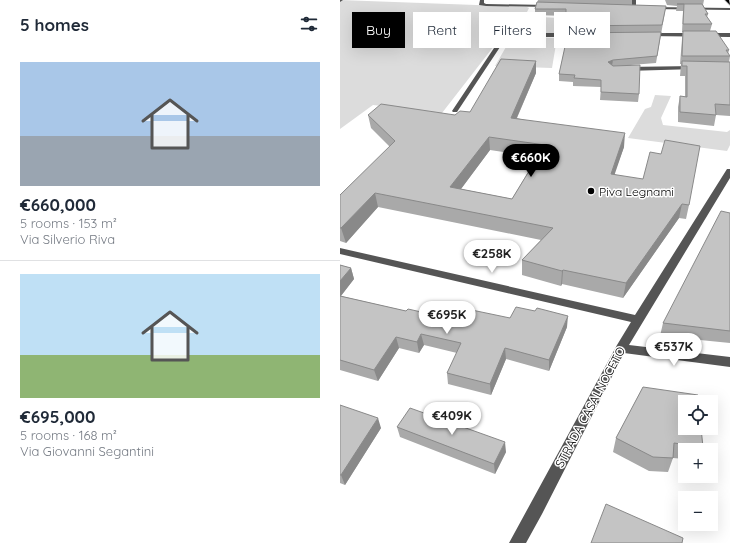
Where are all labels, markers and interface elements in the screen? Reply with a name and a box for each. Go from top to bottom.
chip: Buy [352,12,405,48]
chip: Rent [413,12,471,48]
chip: Filters [479,12,546,48]
chip: New [554,12,610,48]
icon: filters [298,13,320,35]
text: 5 homes [20,14,89,35]
icon: home [134,88,206,160]
pin: €660K [503,144,559,178]
text: €660K [511,149,551,165]
place label: Piva Legnami [599,184,674,199]
marker: Piva Legnami [586,186,596,196]
text: €660,000 [20,194,96,215]
text: 5 rooms · 153 m² [20,215,117,231]
text: Via Silverio Riva [20,231,115,247]
pin: €258K [464,240,520,274]
text: €258K [473,245,511,261]
icon: home [134,300,206,372]
pin: €695K [419,301,475,335]
text: €695K [428,306,466,322]
pin: €537K [646,333,702,367]
text: €537K [655,338,693,354]
street label: STRADA CASALNOCETO [552,344,628,470]
map controls [678,395,718,531]
button: locate [678,395,718,435]
pin: €409K [424,402,480,436]
text: €695,000 [20,406,96,427]
text: €409K [432,407,472,423]
text: 5 rooms · 168 m² [20,427,117,443]
text: Via Giovanni Segantini [20,443,154,459]
button: + [678,443,718,483]
button: − [678,491,718,531]

